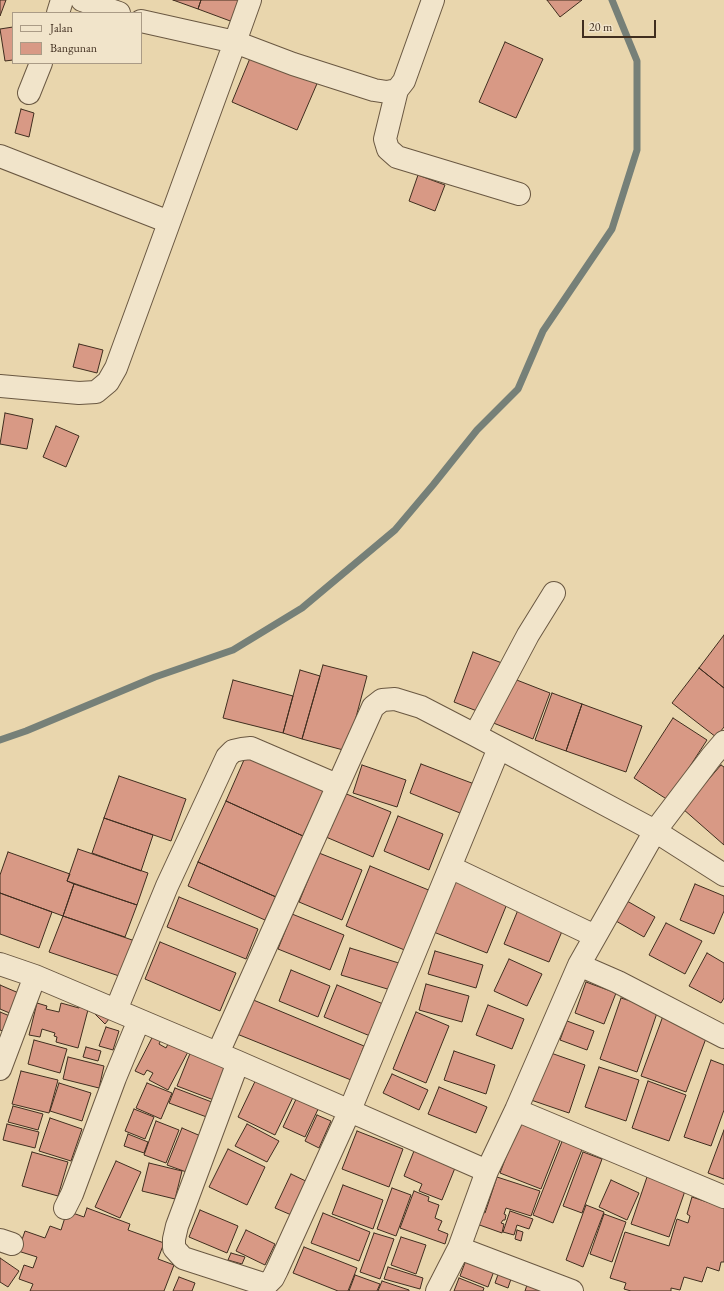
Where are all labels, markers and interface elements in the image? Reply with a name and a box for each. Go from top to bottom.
legend [12,12,142,64]
scale bar [584,12,658,38]
text: 20 m [589,19,612,35]
text: Jalan [50,20,73,36]
text: Bangunan [50,40,97,56]

